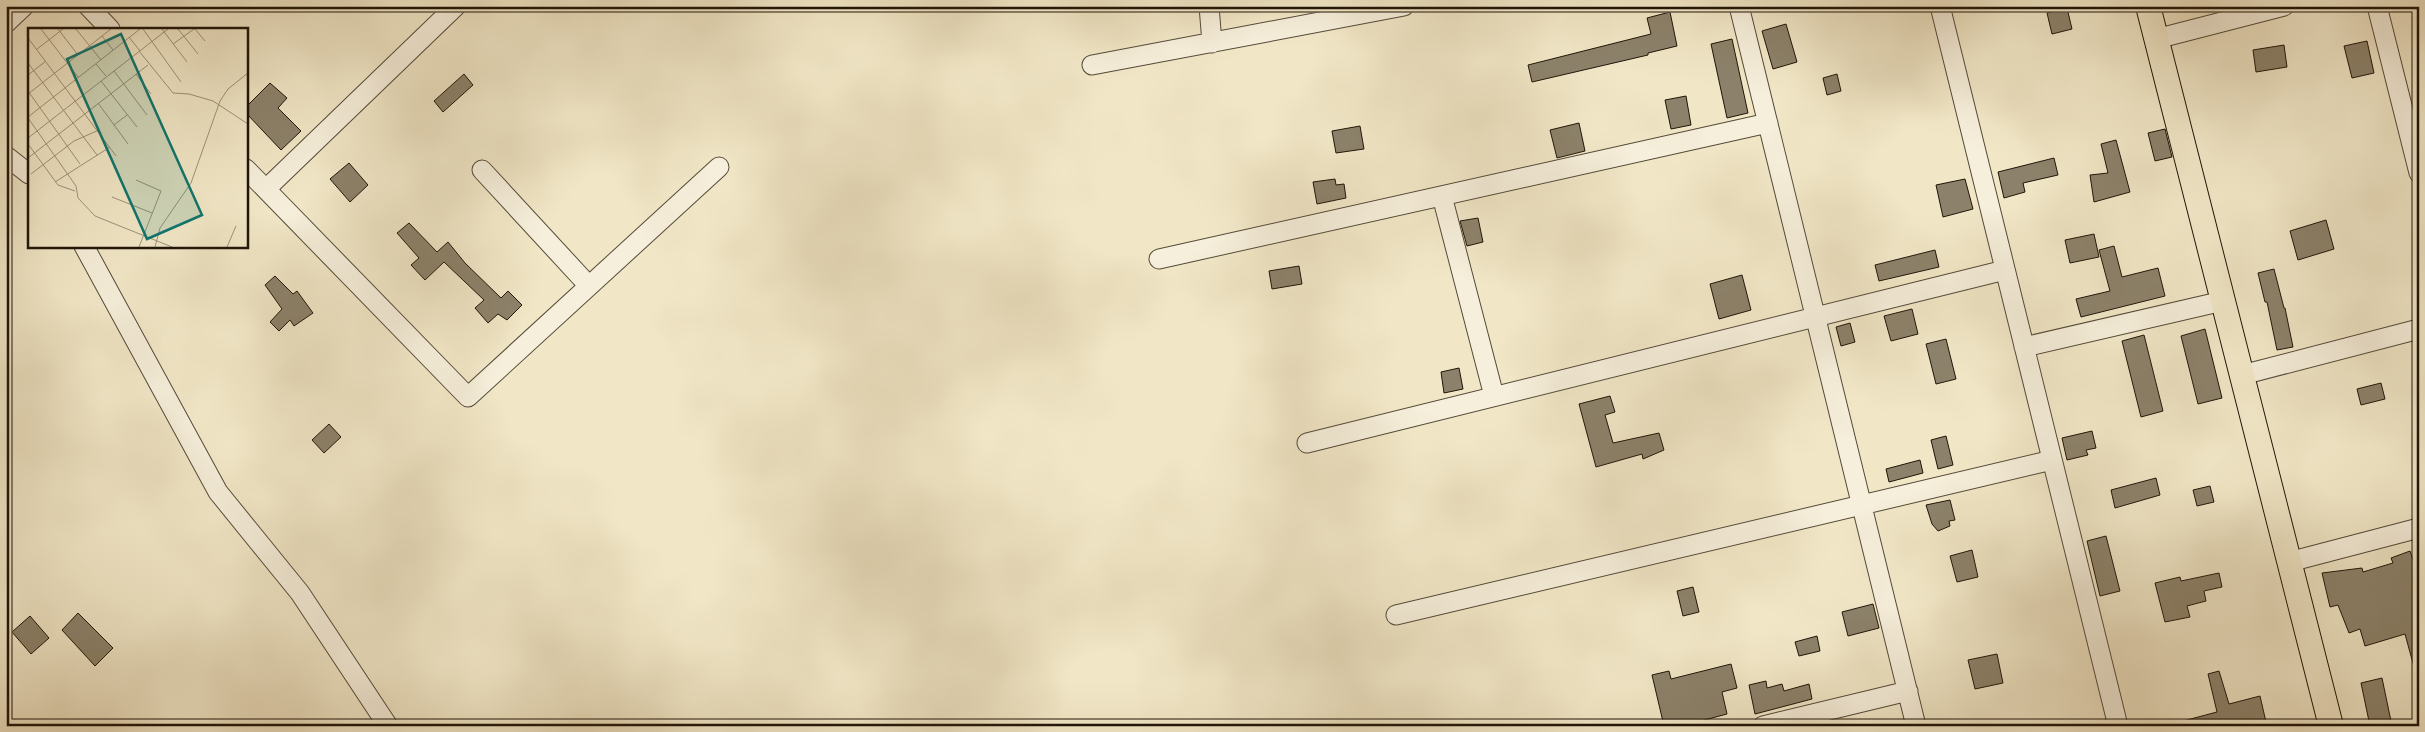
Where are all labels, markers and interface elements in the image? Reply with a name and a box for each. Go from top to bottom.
inset map [28,28,248,248]

